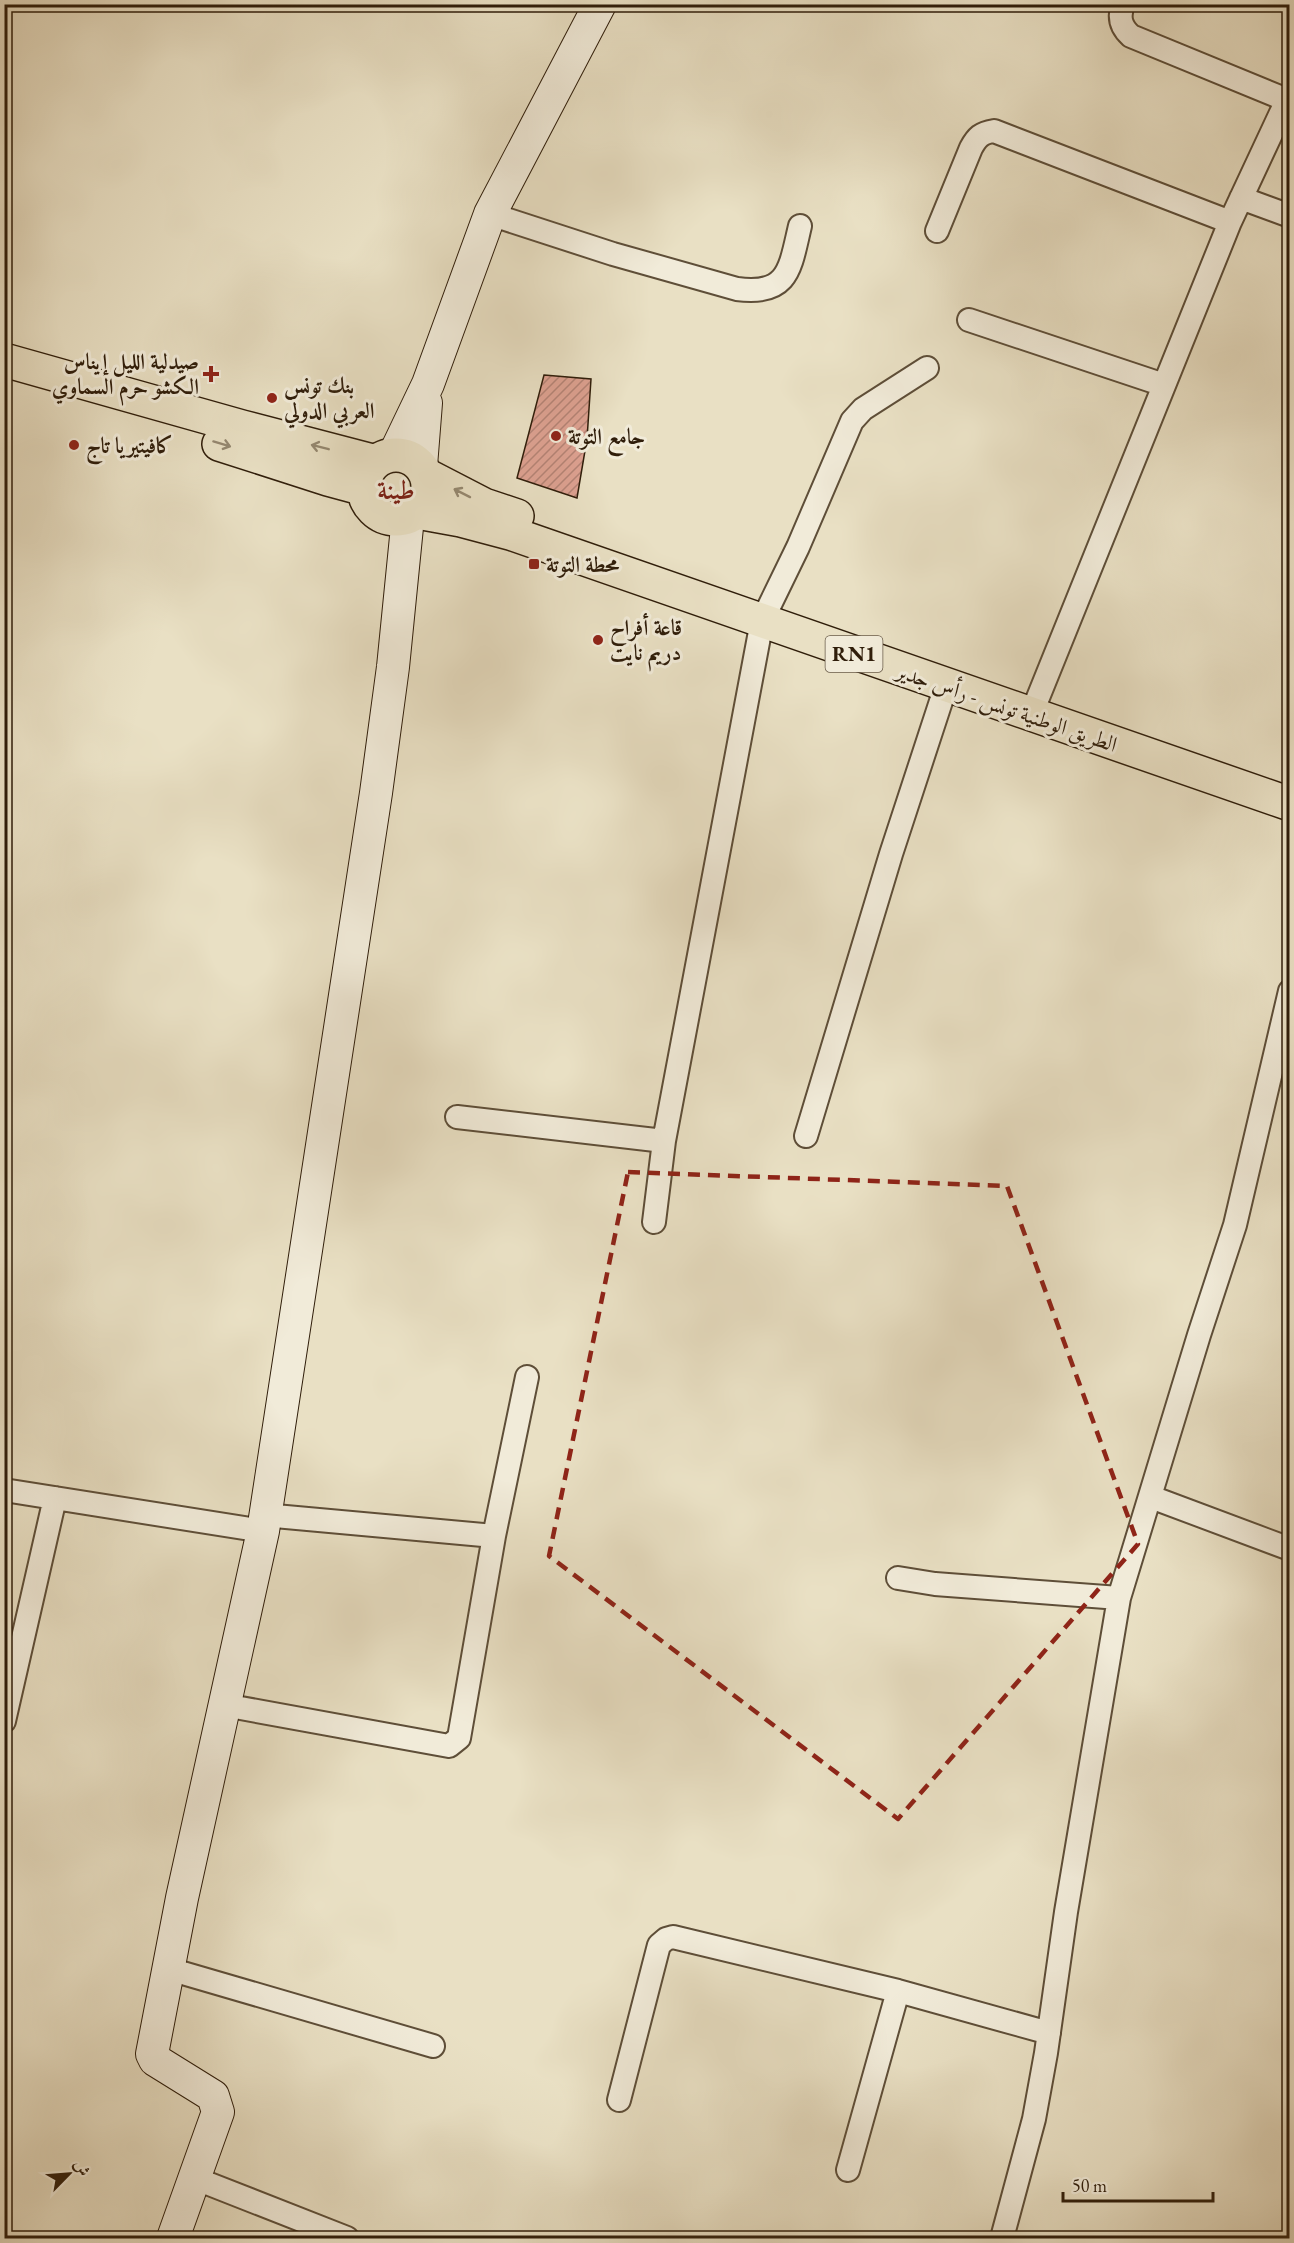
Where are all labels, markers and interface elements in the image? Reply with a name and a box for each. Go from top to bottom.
place label: صيدلية الليل إيناس الكشو حرم السماوي [52,347,199,406]
marker: صيدلية الليل إيناس الكشو حرم السماوي [204,367,218,381]
place label: بنك تونس العربي الدولي [283,371,375,429]
marker: بنك تونس العربي الدولي [265,391,279,405]
place label: جامع التوتة [568,422,645,457]
marker: جامع التوتة [549,429,563,443]
place label: كافيتيريا تاج [86,431,173,465]
marker: كافيتيريا تاج [67,438,81,452]
one-way arrow [212,439,231,450]
one-way arrow [310,440,329,452]
district label: طينة [377,473,415,507]
one-way arrow [453,487,471,499]
place label: محطة التوتة [546,550,620,579]
marker: محطة التوتة [527,557,541,571]
place label: قاعة أفراح دريم نايت [610,612,682,672]
marker: قاعة أفراح دريم نايت [591,633,605,647]
road number: RN1 [826,636,882,672]
street label: الطريق الوطنية تونس - رأس جدير [890,654,1122,760]
north arrow [39,2144,99,2204]
text: ش [69,2156,95,2180]
scale bar [1063,2165,1213,2203]
text: 50 m [1072,2174,1107,2197]

